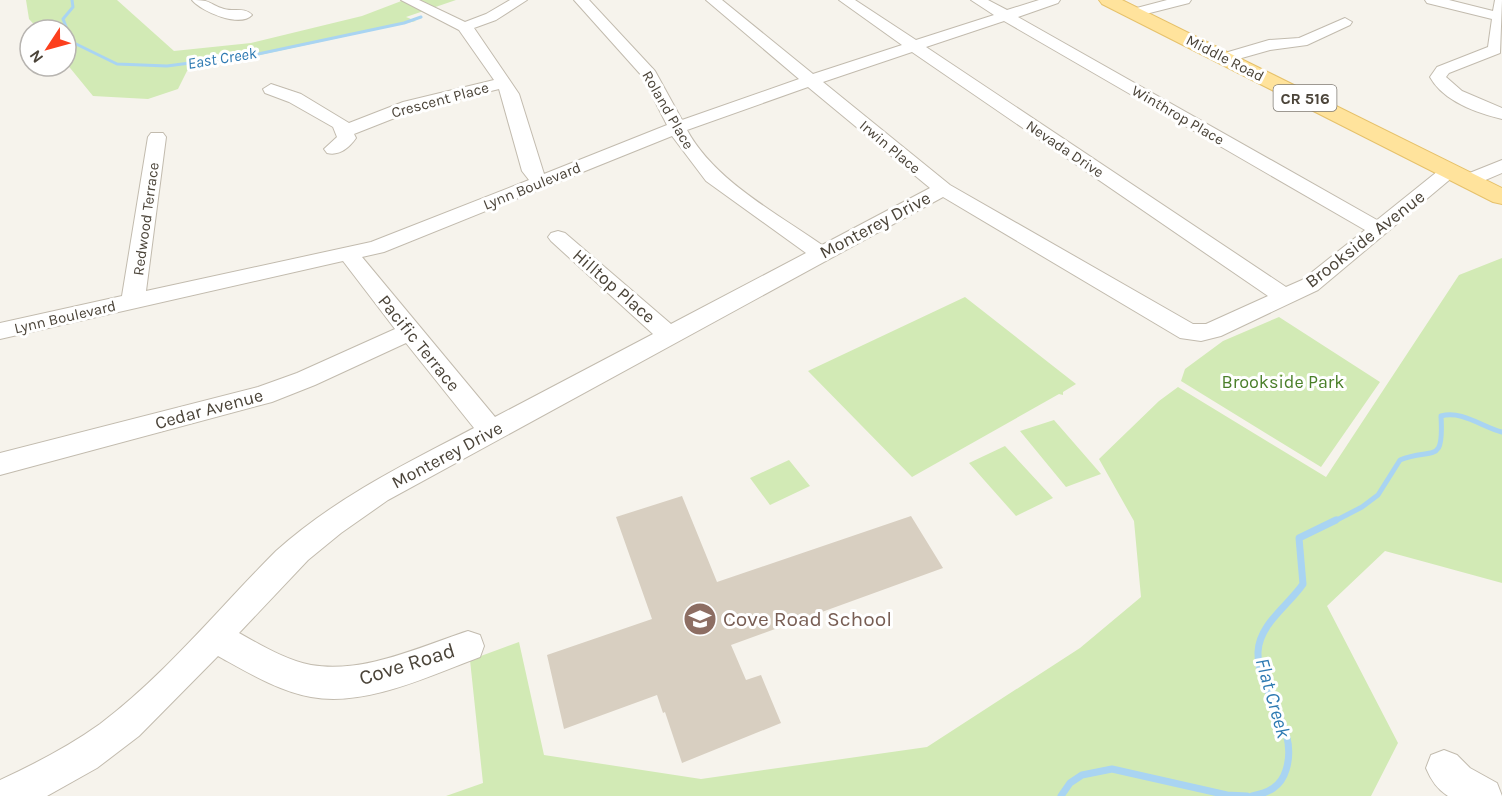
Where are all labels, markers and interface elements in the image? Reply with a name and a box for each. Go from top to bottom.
north arrow [18,18,78,78]
street label: Middle Road [1183,31,1267,85]
water label: East Creek [186,43,259,73]
text: N [25,46,47,67]
street label: Roland Place [638,68,698,152]
street label: Crescent Place [389,78,491,122]
street label: Winthrop Place [1129,81,1227,149]
road number: CR 516 [1274,85,1336,111]
street label: Irwin Place [856,116,924,178]
street label: Nevada Drive [1023,117,1107,181]
street label: Lynn Boulevard [480,158,584,214]
street label: Redwood Terrace [129,161,163,277]
street label: Brookside Avenue [1301,185,1429,293]
street label: Monterey Drive [816,187,934,263]
street label: Hilltop Place [568,244,660,328]
street label: Pacific Terrace [373,290,465,396]
street label: Lynn Boulevard [12,297,118,337]
park label: Brookside Park [1221,371,1345,393]
street label: Cedar Avenue [153,384,265,434]
street label: Monterey Drive [388,417,506,493]
school or university icon: Cove Road School [682,601,718,637]
place label: Cove Road School [723,607,892,631]
street label: Cove Road [356,638,458,690]
water label: Flat Creek [1251,655,1296,741]

